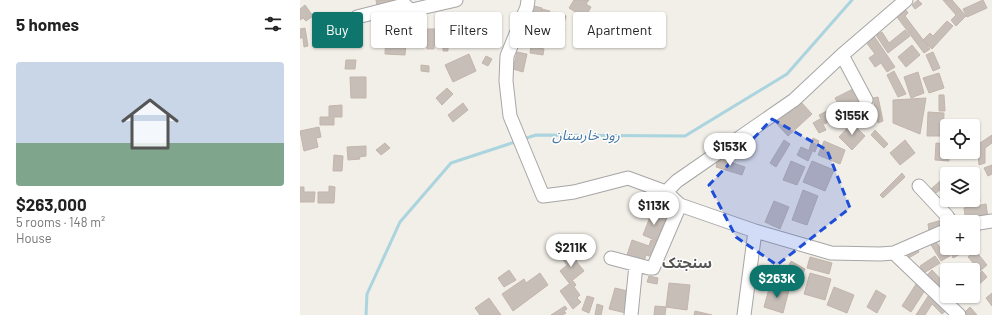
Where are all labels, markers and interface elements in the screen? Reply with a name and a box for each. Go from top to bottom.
chip: Buy [312,12,363,48]
chip: Rent [371,12,427,48]
chip: Filters [435,12,502,48]
chip: New [510,12,565,48]
chip: Apartment [573,12,666,48]
icon: filters [262,13,284,35]
text: 5 homes [16,14,79,34]
icon: home [114,88,186,160]
pin: $155K [824,102,880,136]
text: $155K [835,107,869,123]
map controls [940,119,980,303]
button: locate [940,119,980,159]
water label: رود خارستان [552,126,620,144]
pin: $153K [702,133,758,167]
text: $153K [713,138,747,154]
button: layers [940,167,980,207]
pin: $113K [626,192,682,226]
text: $263,000 [16,194,87,214]
text: $113K [638,197,670,213]
text: 5 rooms · 148 m² [16,214,105,230]
button: + [940,215,980,255]
text: House [16,230,52,246]
pin: $211K [543,234,599,268]
text: $211K [555,239,587,255]
district label: سنجتک [662,253,712,271]
button: − [940,263,980,303]
pin: $263K [749,265,805,299]
text: $263K [759,270,795,286]

